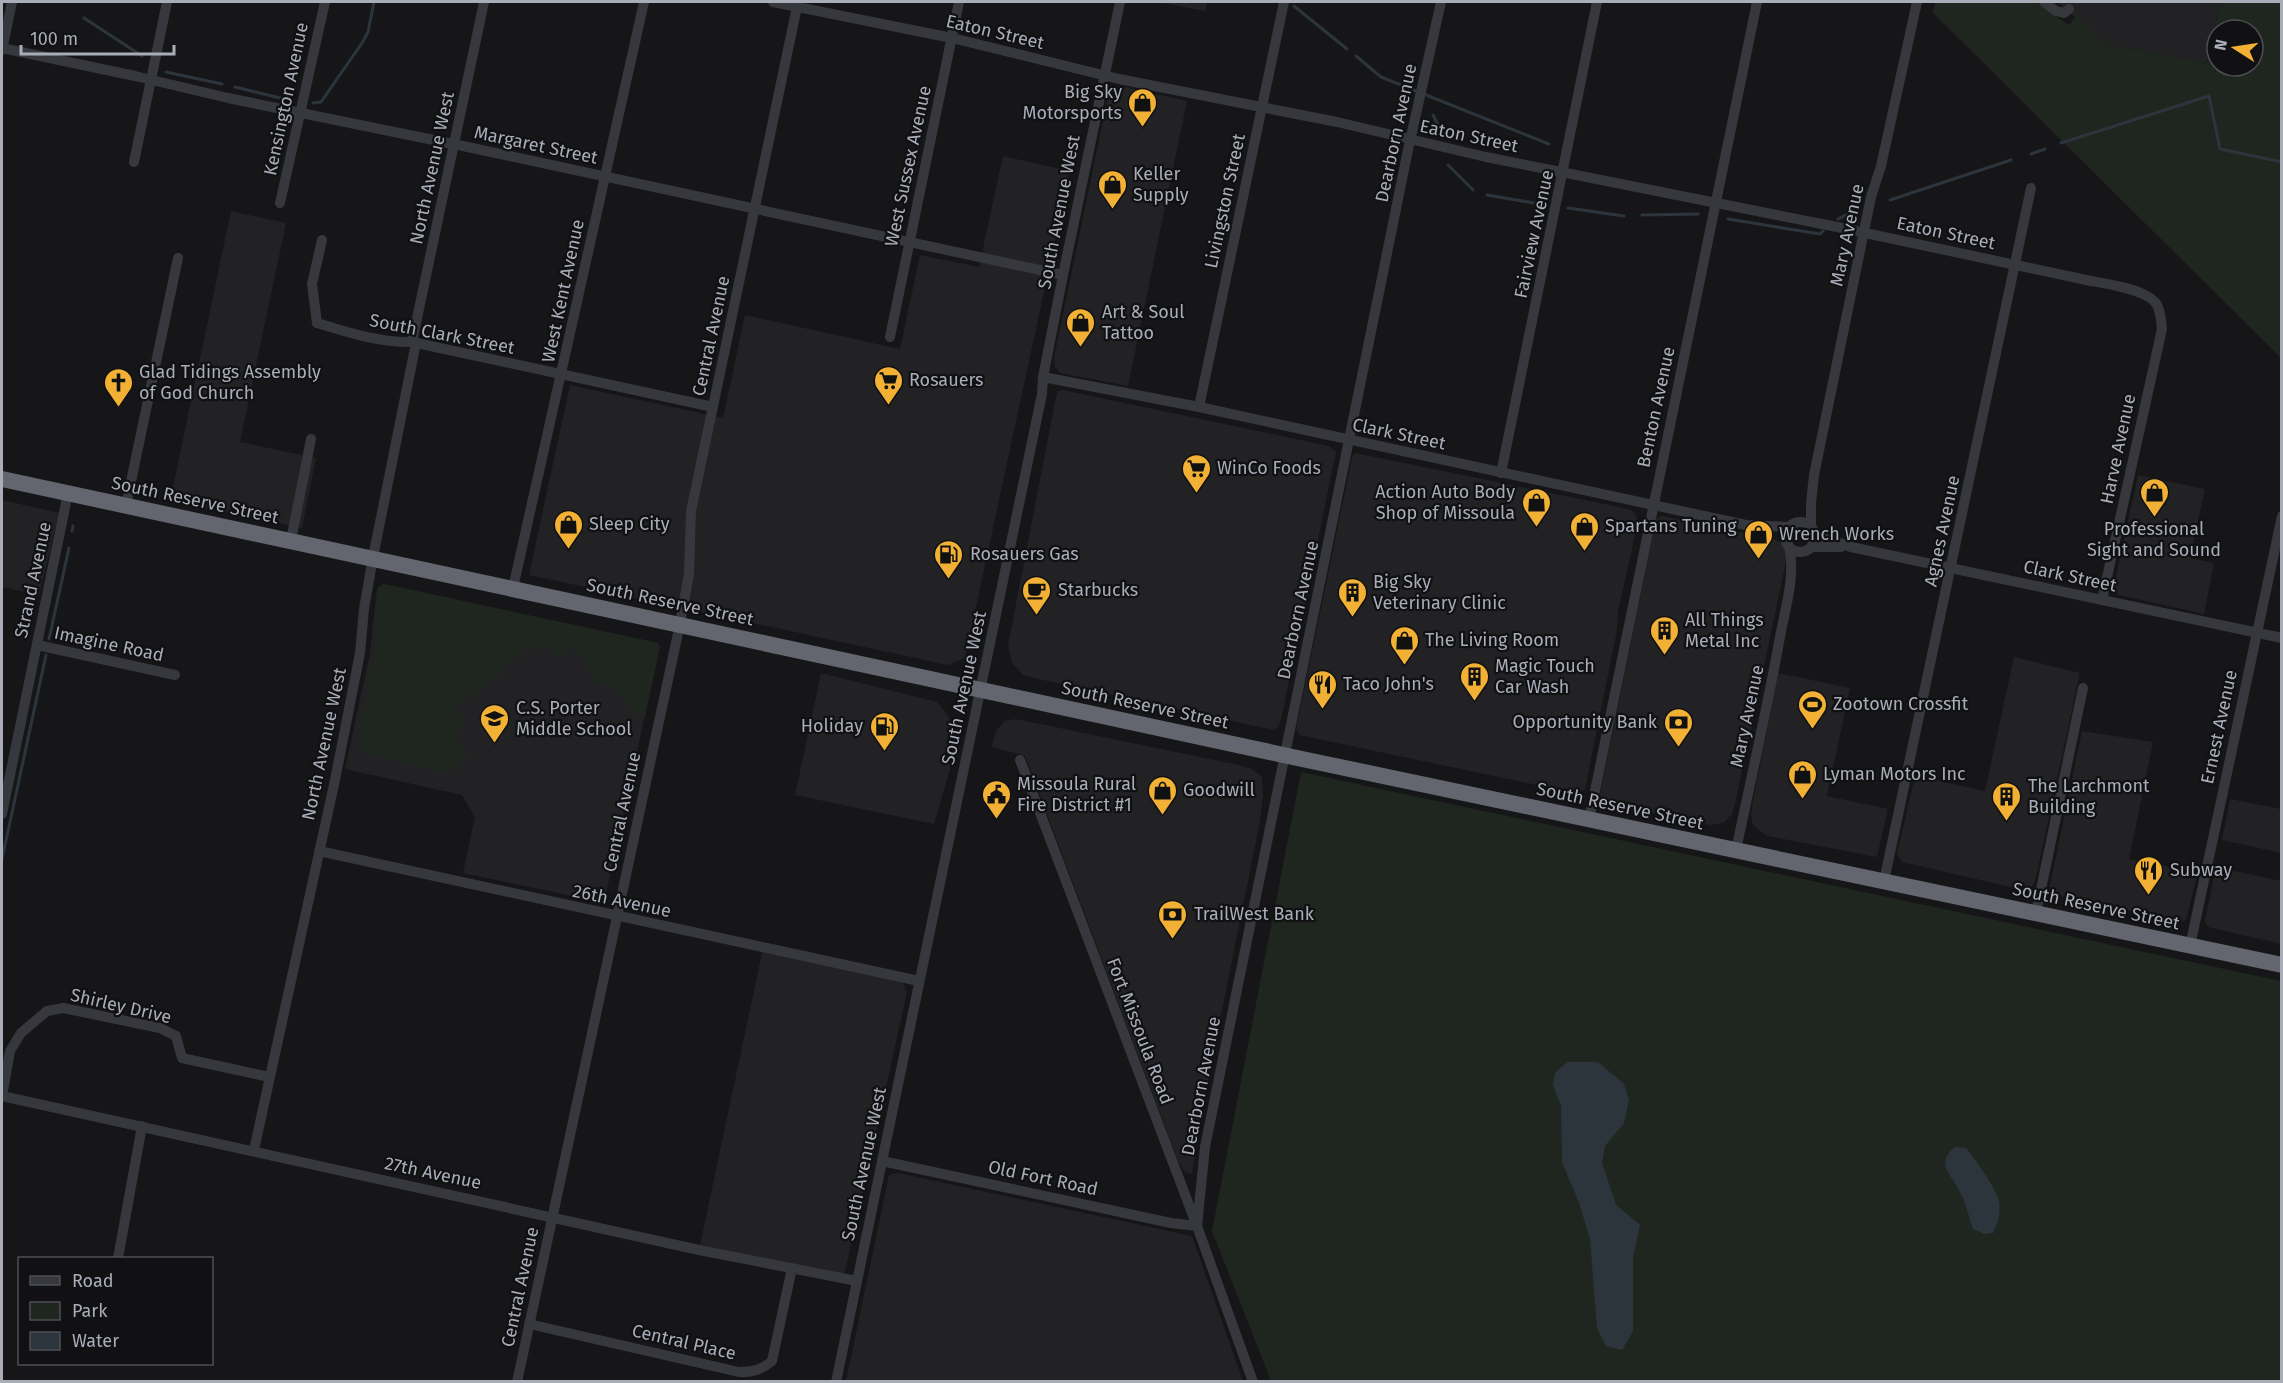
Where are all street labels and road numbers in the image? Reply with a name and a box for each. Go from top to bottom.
street label: Eaton Street [944,10,1047,54]
street label: Kensington Avenue [259,20,313,178]
street label: Dearborn Avenue [1371,62,1421,204]
street label: West Sussex Avenue [880,84,936,248]
street label: North Avenue West [405,89,459,246]
street label: Eaton Street [1418,115,1521,157]
street label: Margaret Street [472,121,600,169]
street label: Livingston Street [1200,131,1250,270]
street label: South Avenue West [1033,133,1085,291]
street label: Fairview Avenue [1510,168,1558,300]
street label: Mary Avenue [1825,182,1869,288]
street label: Eaton Street [1895,212,1998,254]
street label: West Kent Avenue [537,217,589,365]
street label: Central Avenue [688,274,734,398]
street label: South Clark Street [368,309,517,359]
street label: Benton Avenue [1632,345,1680,469]
street label: Harve Avenue [2096,392,2140,506]
street label: Clark Street [1350,413,1448,455]
street label: South Reserve Street [109,472,281,529]
street label: Agnes Avenue [1919,473,1965,589]
street label: Strand Avenue [10,520,56,640]
street label: Dearborn Avenue [1273,539,1323,681]
street label: Clark Street [2021,555,2119,597]
street label: South Reserve Street [584,574,756,631]
street label: South Avenue West [937,609,991,767]
street label: Imagine Road [52,622,166,666]
street label: Mary Avenue [1725,663,1769,769]
street label: North Avenue West [297,665,351,822]
street label: Ernest Avenue [2196,668,2242,786]
street label: South Reserve Street [1059,677,1231,734]
street label: Central Avenue [599,750,645,874]
street label: South Reserve Street [1534,778,1706,835]
street label: South Reserve Street [2010,878,2182,935]
street label: 26th Avenue [571,880,673,922]
street label: Fort Missoula Road [1102,955,1178,1107]
street label: Shirley Drive [68,984,174,1028]
street label: Dearborn Avenue [1177,1015,1225,1157]
street label: South Avenue West [837,1085,891,1243]
street label: 27th Avenue [383,1152,483,1194]
street label: Old Fort Road [986,1156,1100,1200]
street label: Central Avenue [497,1225,543,1349]
street label: Central Place [630,1319,738,1365]

